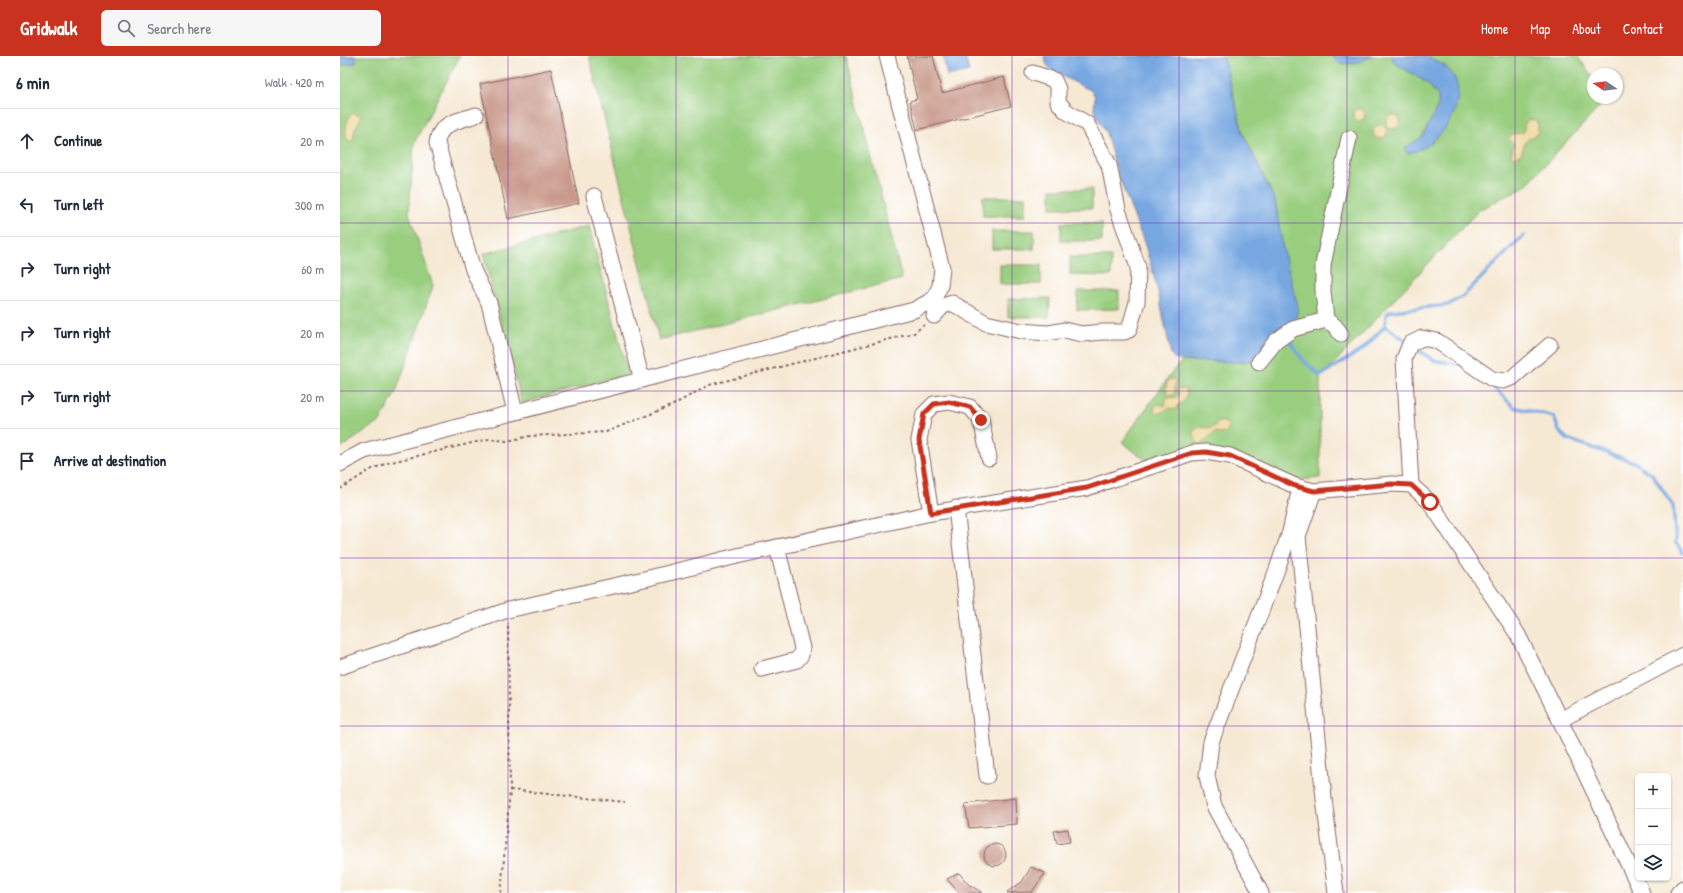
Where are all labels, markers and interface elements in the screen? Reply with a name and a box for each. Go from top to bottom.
search box [101,10,381,46]
text: Gridwalk [20,15,77,41]
icon: search [115,17,137,39]
text: Search here [147,18,211,39]
text: Home [1481,19,1508,38]
text: Map [1530,19,1550,38]
text: About [1572,19,1601,38]
text: Contact [1623,19,1663,38]
north arrow [1587,68,1623,104]
text: 6 min [16,71,50,94]
text: Walk · 420 m [265,73,324,91]
icon: ahead [16,130,38,152]
text: Continue [54,130,102,151]
text: 20 m [300,132,324,150]
icon: left [16,194,38,216]
text: Turn left [54,194,104,215]
text: 300 m [295,196,324,214]
icon: right [16,258,38,280]
text: Turn right [54,258,110,279]
text: 60 m [301,260,324,278]
icon: right [16,322,38,344]
text: Turn right [54,322,110,343]
text: 20 m [300,324,324,342]
icon: right [16,386,38,408]
text: Turn right [54,386,110,407]
text: 20 m [300,388,324,406]
route end [972,411,990,429]
icon: arrive [16,450,38,472]
text: Arrive at destination [54,450,166,471]
route start [1421,493,1439,511]
map controls [1635,773,1671,881]
button: + [1635,773,1671,809]
button: − [1635,809,1671,845]
button: layers [1635,845,1671,881]

